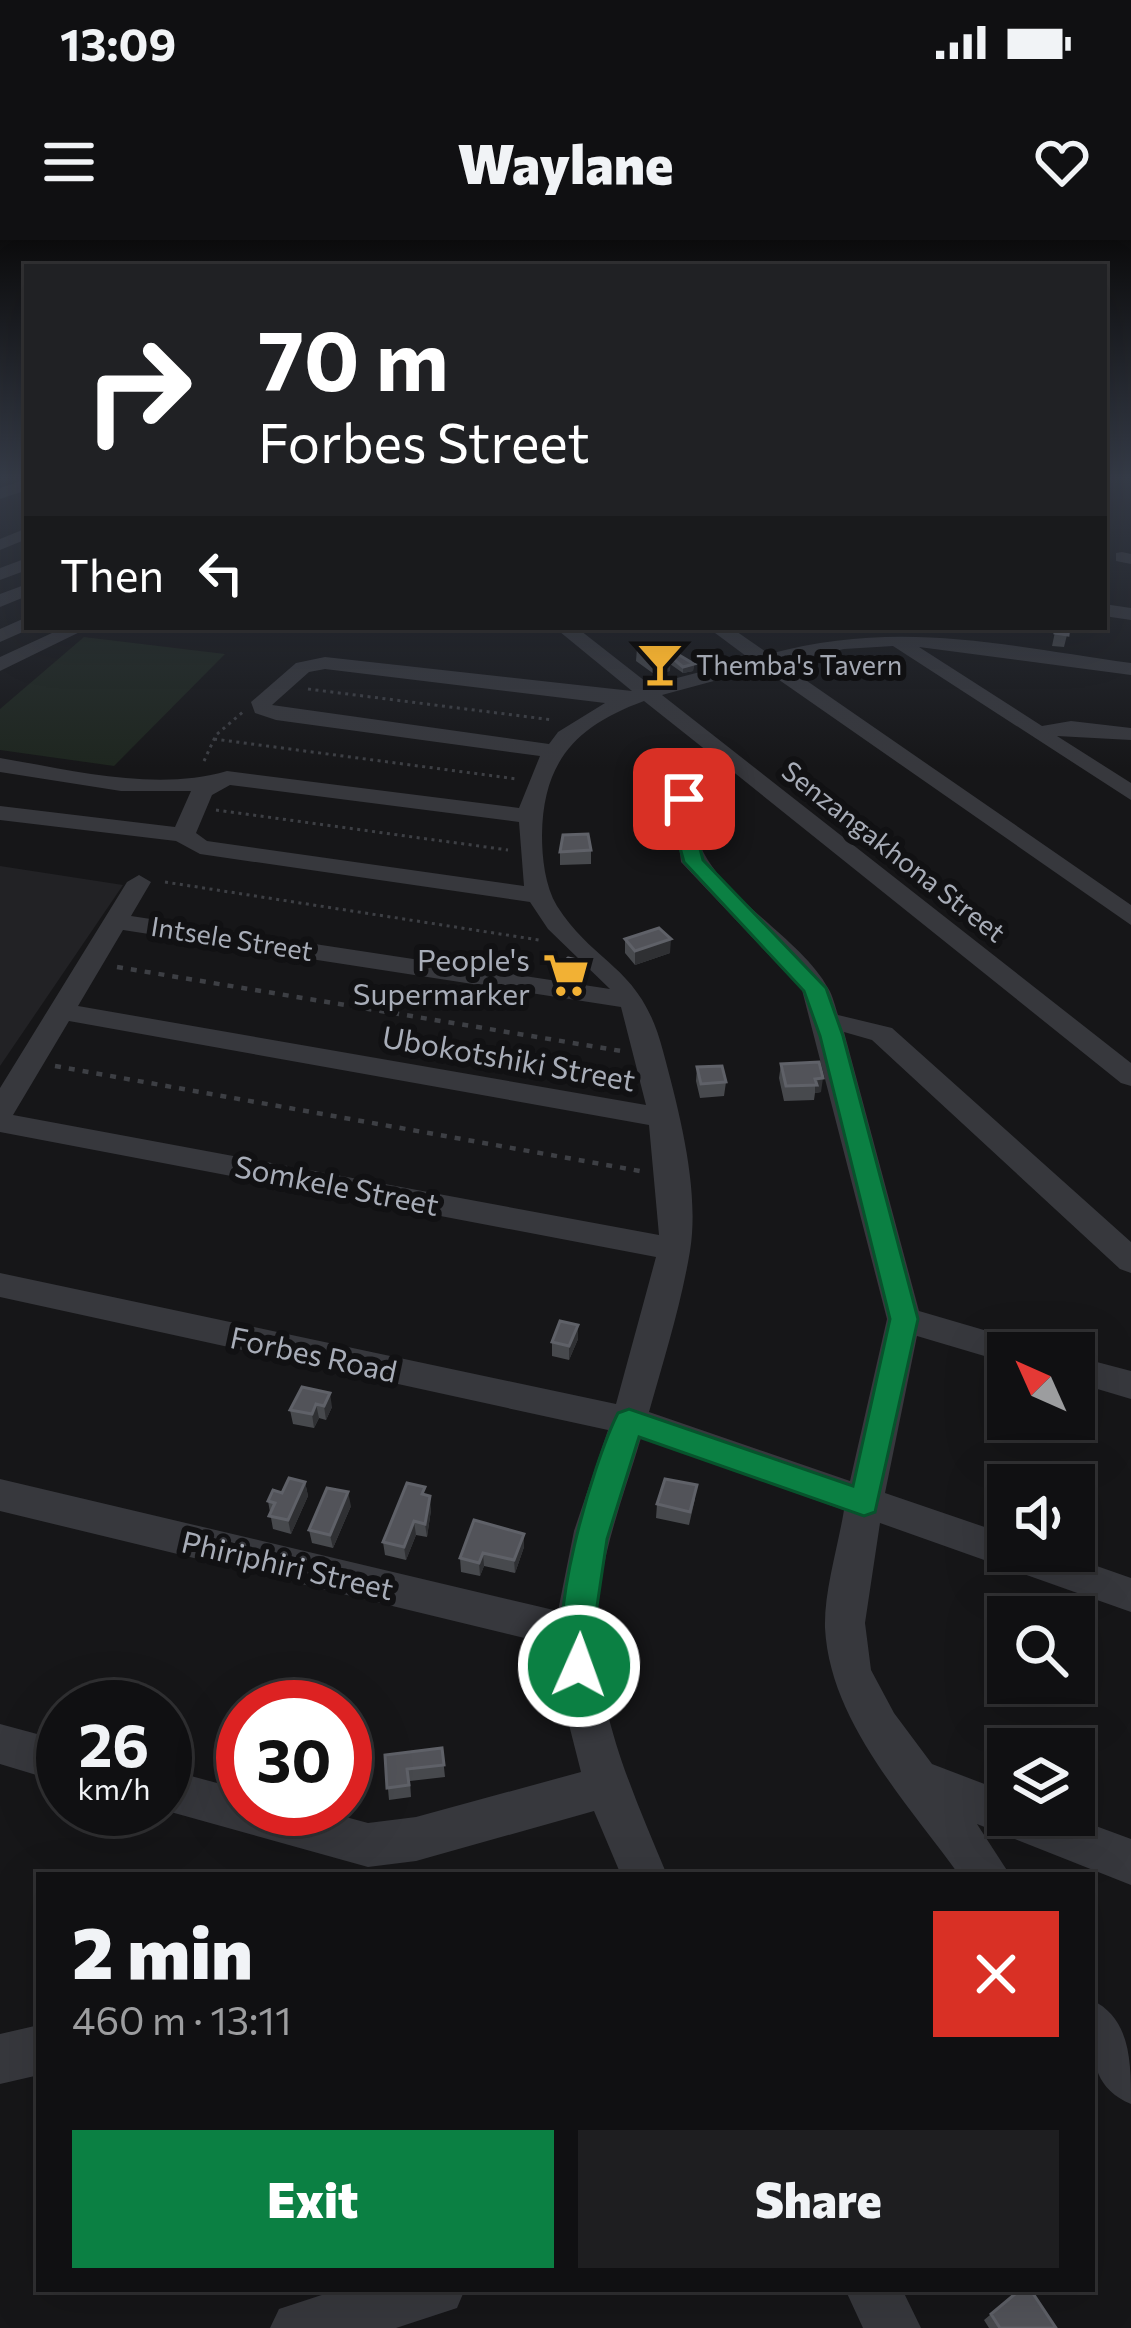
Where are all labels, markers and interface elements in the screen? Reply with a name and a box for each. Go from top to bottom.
text: 13:09 [60,15,176,70]
icon: menu [36,129,102,195]
text: Waylane [458,129,673,195]
icon: heart [1029,129,1095,195]
text: 70 m [258,306,449,408]
icon: right [60,312,216,468]
text: Forbes Street [258,408,590,474]
icon: left [188,540,254,606]
text: Then [60,546,164,601]
bar icon: Themba's Tavern [635,639,685,689]
place label: Themba's Tavern [696,648,902,681]
pin [633,748,735,850]
street label: Senzangakhona Street [776,754,1012,948]
icon: arrive [651,766,717,832]
street label: Intsele Street [149,909,315,967]
place label: People's Supermarker [353,940,530,1011]
supermarket icon: People's Supermarker [541,950,591,1000]
street label: Ubokotshiki Street [380,1017,638,1097]
street label: Somkele Street [232,1146,442,1222]
street label: Forbes Road [227,1317,401,1389]
north arrow [987,1332,1095,1440]
map controls [987,1332,1095,1836]
button: sound [987,1464,1095,1572]
street label: Phiriphiri Street [178,1522,398,1606]
button: search [987,1596,1095,1704]
position arrow [516,1603,642,1729]
speed limit sign: 30 [216,1680,372,1836]
text: 26 [79,1706,149,1779]
button: layers [987,1728,1095,1836]
text: km/h [78,1769,150,1806]
text: 2 min [72,1906,253,1994]
button: close [933,1911,1059,2037]
text: 460 m · 13:11 [72,1995,292,2043]
button: Exit [72,2130,554,2268]
button: Share [578,2130,1059,2268]

